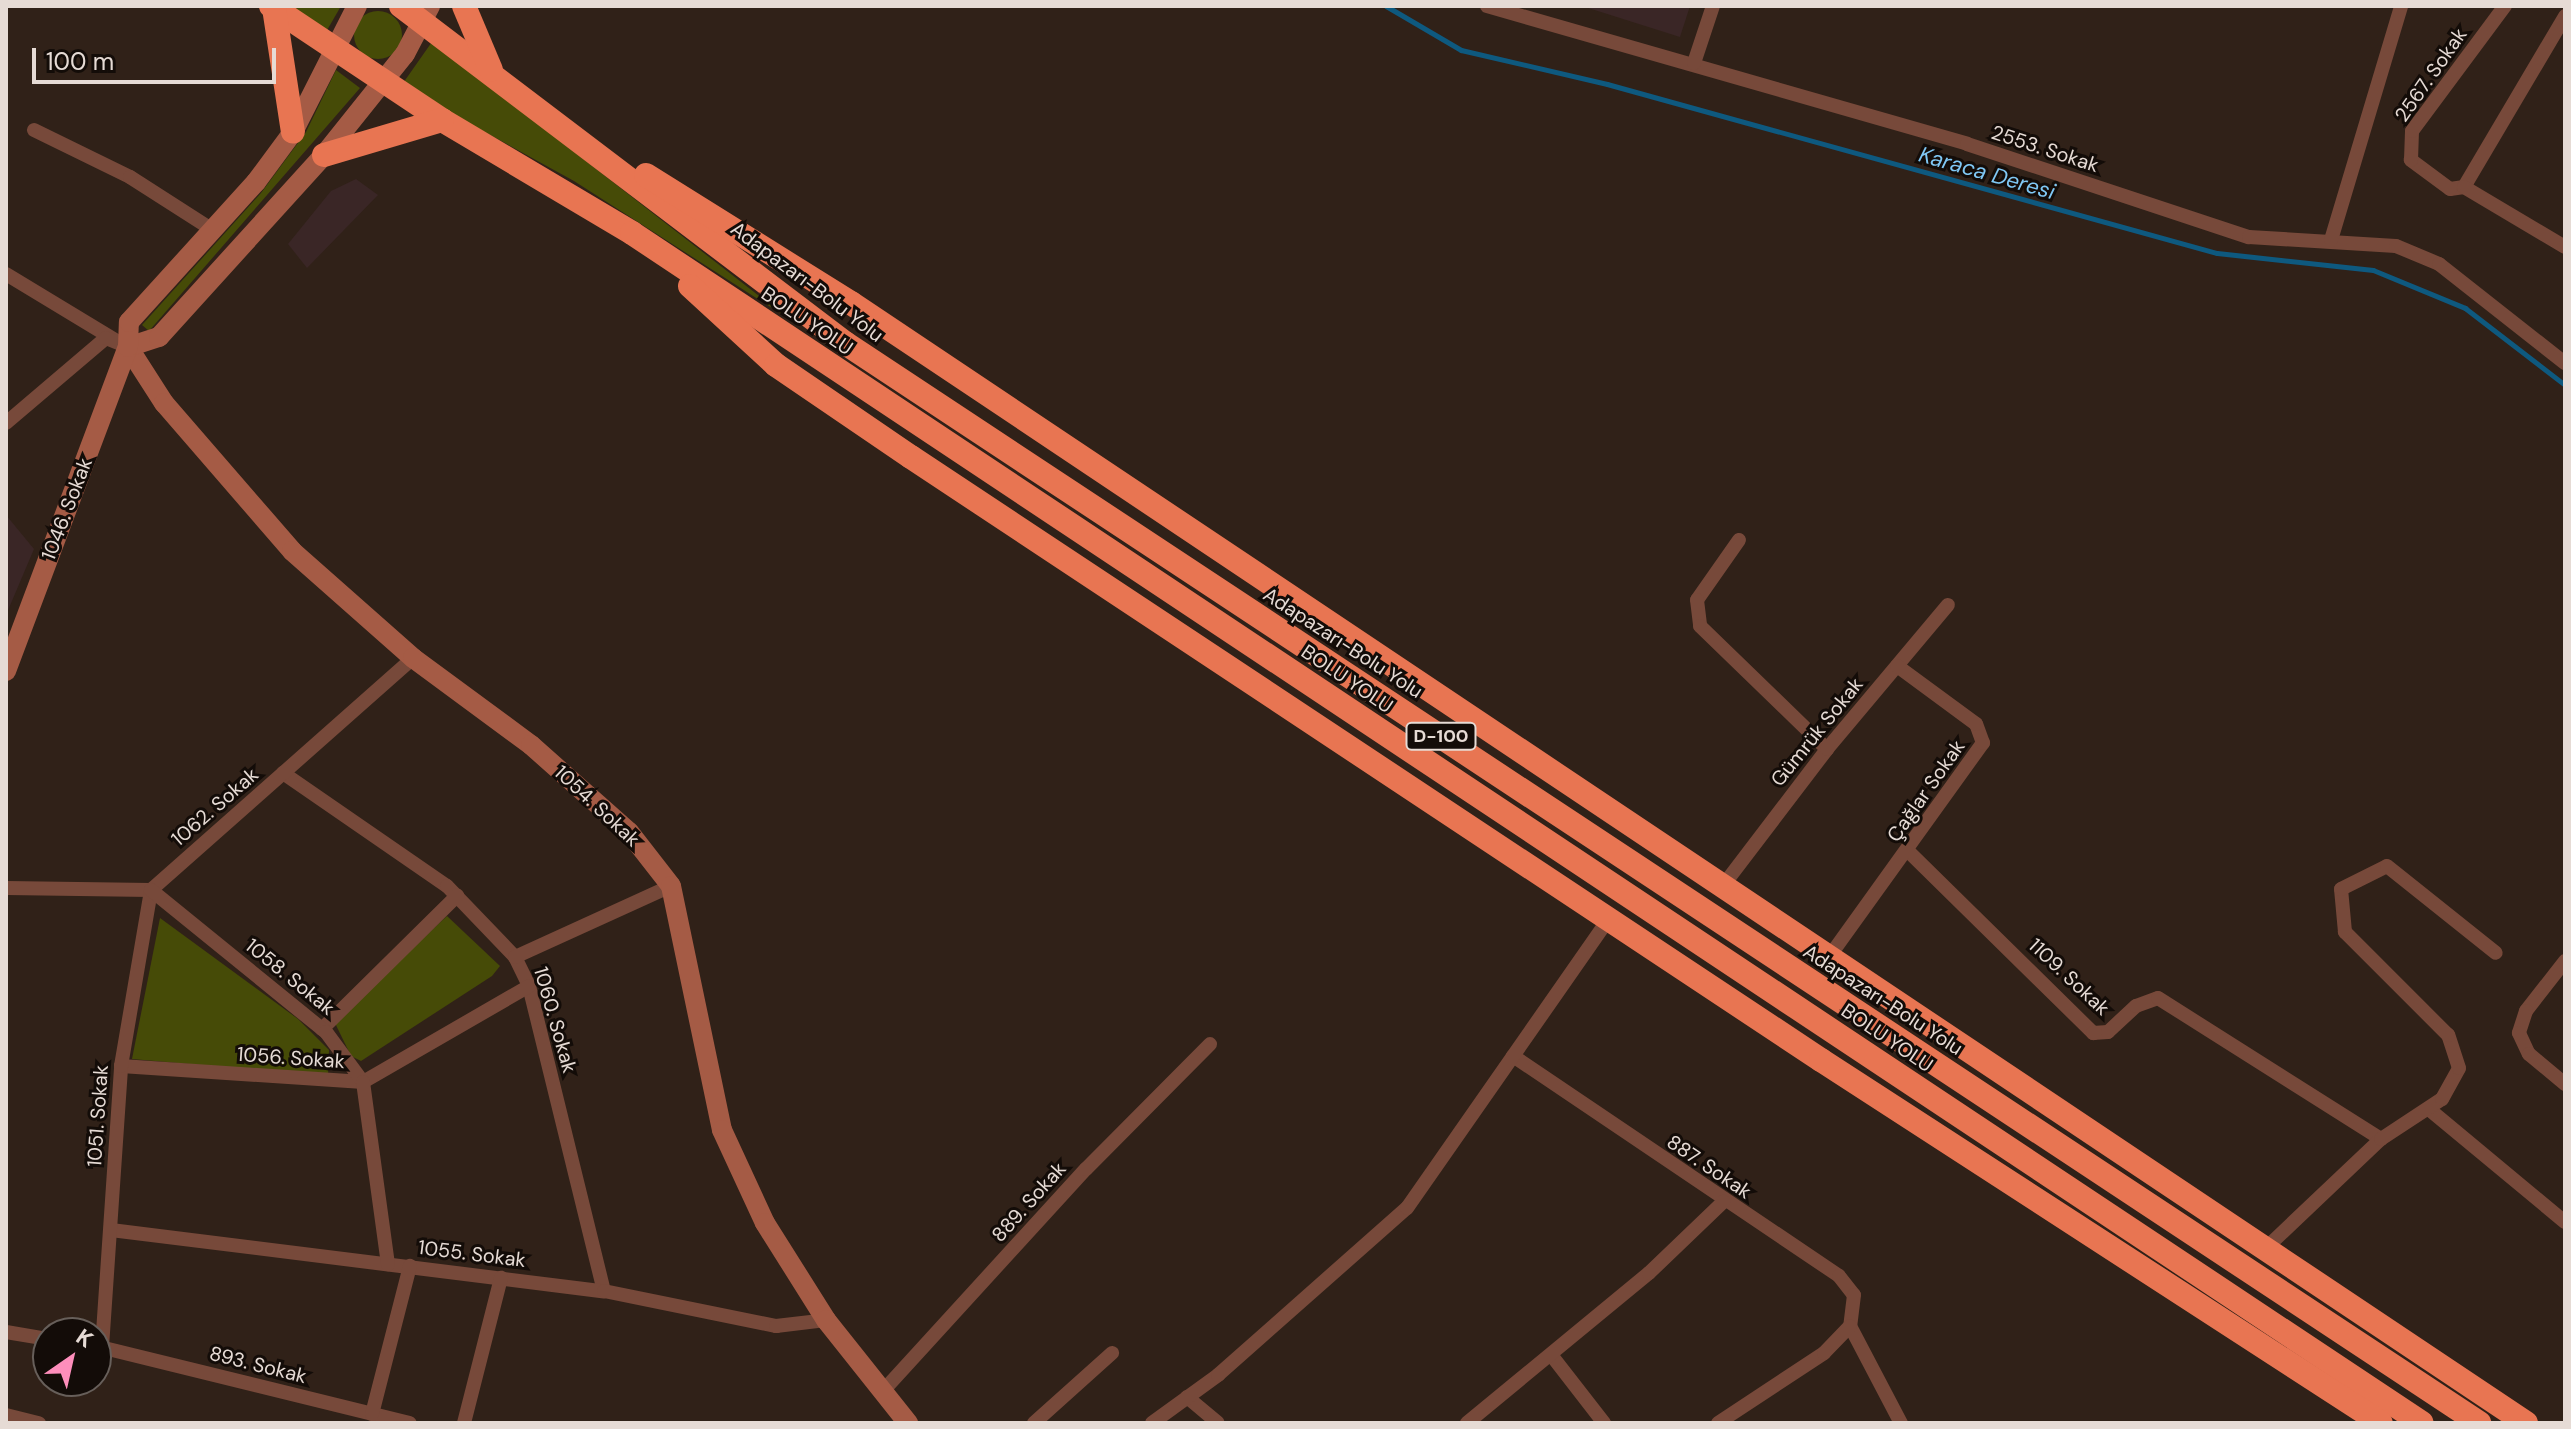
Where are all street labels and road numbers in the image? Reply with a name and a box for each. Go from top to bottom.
street label: 2567. Sokak [2390,23,2472,127]
street label: 2553. Sokak [1988,120,2102,178]
street label: Adapazarı-Bolu Yolu [726,217,888,347]
street label: BOLU YOLU [757,282,857,360]
street label: 1046. Sokak [37,455,97,563]
street label: Adapazarı-Bolu Yolu [1259,583,1427,703]
street label: BOLU YOLU [1297,640,1397,718]
street label: Gümrük Sokak [1766,673,1868,791]
road number: D-100 [1405,722,1477,750]
street label: Çağlar Sokak [1882,735,1970,847]
street label: 1054. Sokak [549,760,645,852]
street label: 1062. Sokak [167,763,263,851]
street label: 1058. Sokak [240,934,340,1020]
street label: 1109. Sokak [2024,934,2114,1020]
street label: Adapazarı-Bolu Yolu [1799,940,1967,1060]
street label: 1060. Sokak [528,964,582,1076]
street label: BOLU YOLU [1837,999,1937,1077]
street label: 1056. Sokak [236,1042,346,1074]
street label: 1051. Sokak [82,1064,114,1168]
street label: 887. Sokak [1662,1130,1756,1204]
street label: 889. Sokak [987,1157,1071,1247]
street label: 1055. Sokak [417,1236,527,1272]
street label: 893. Sokak [207,1341,309,1389]

